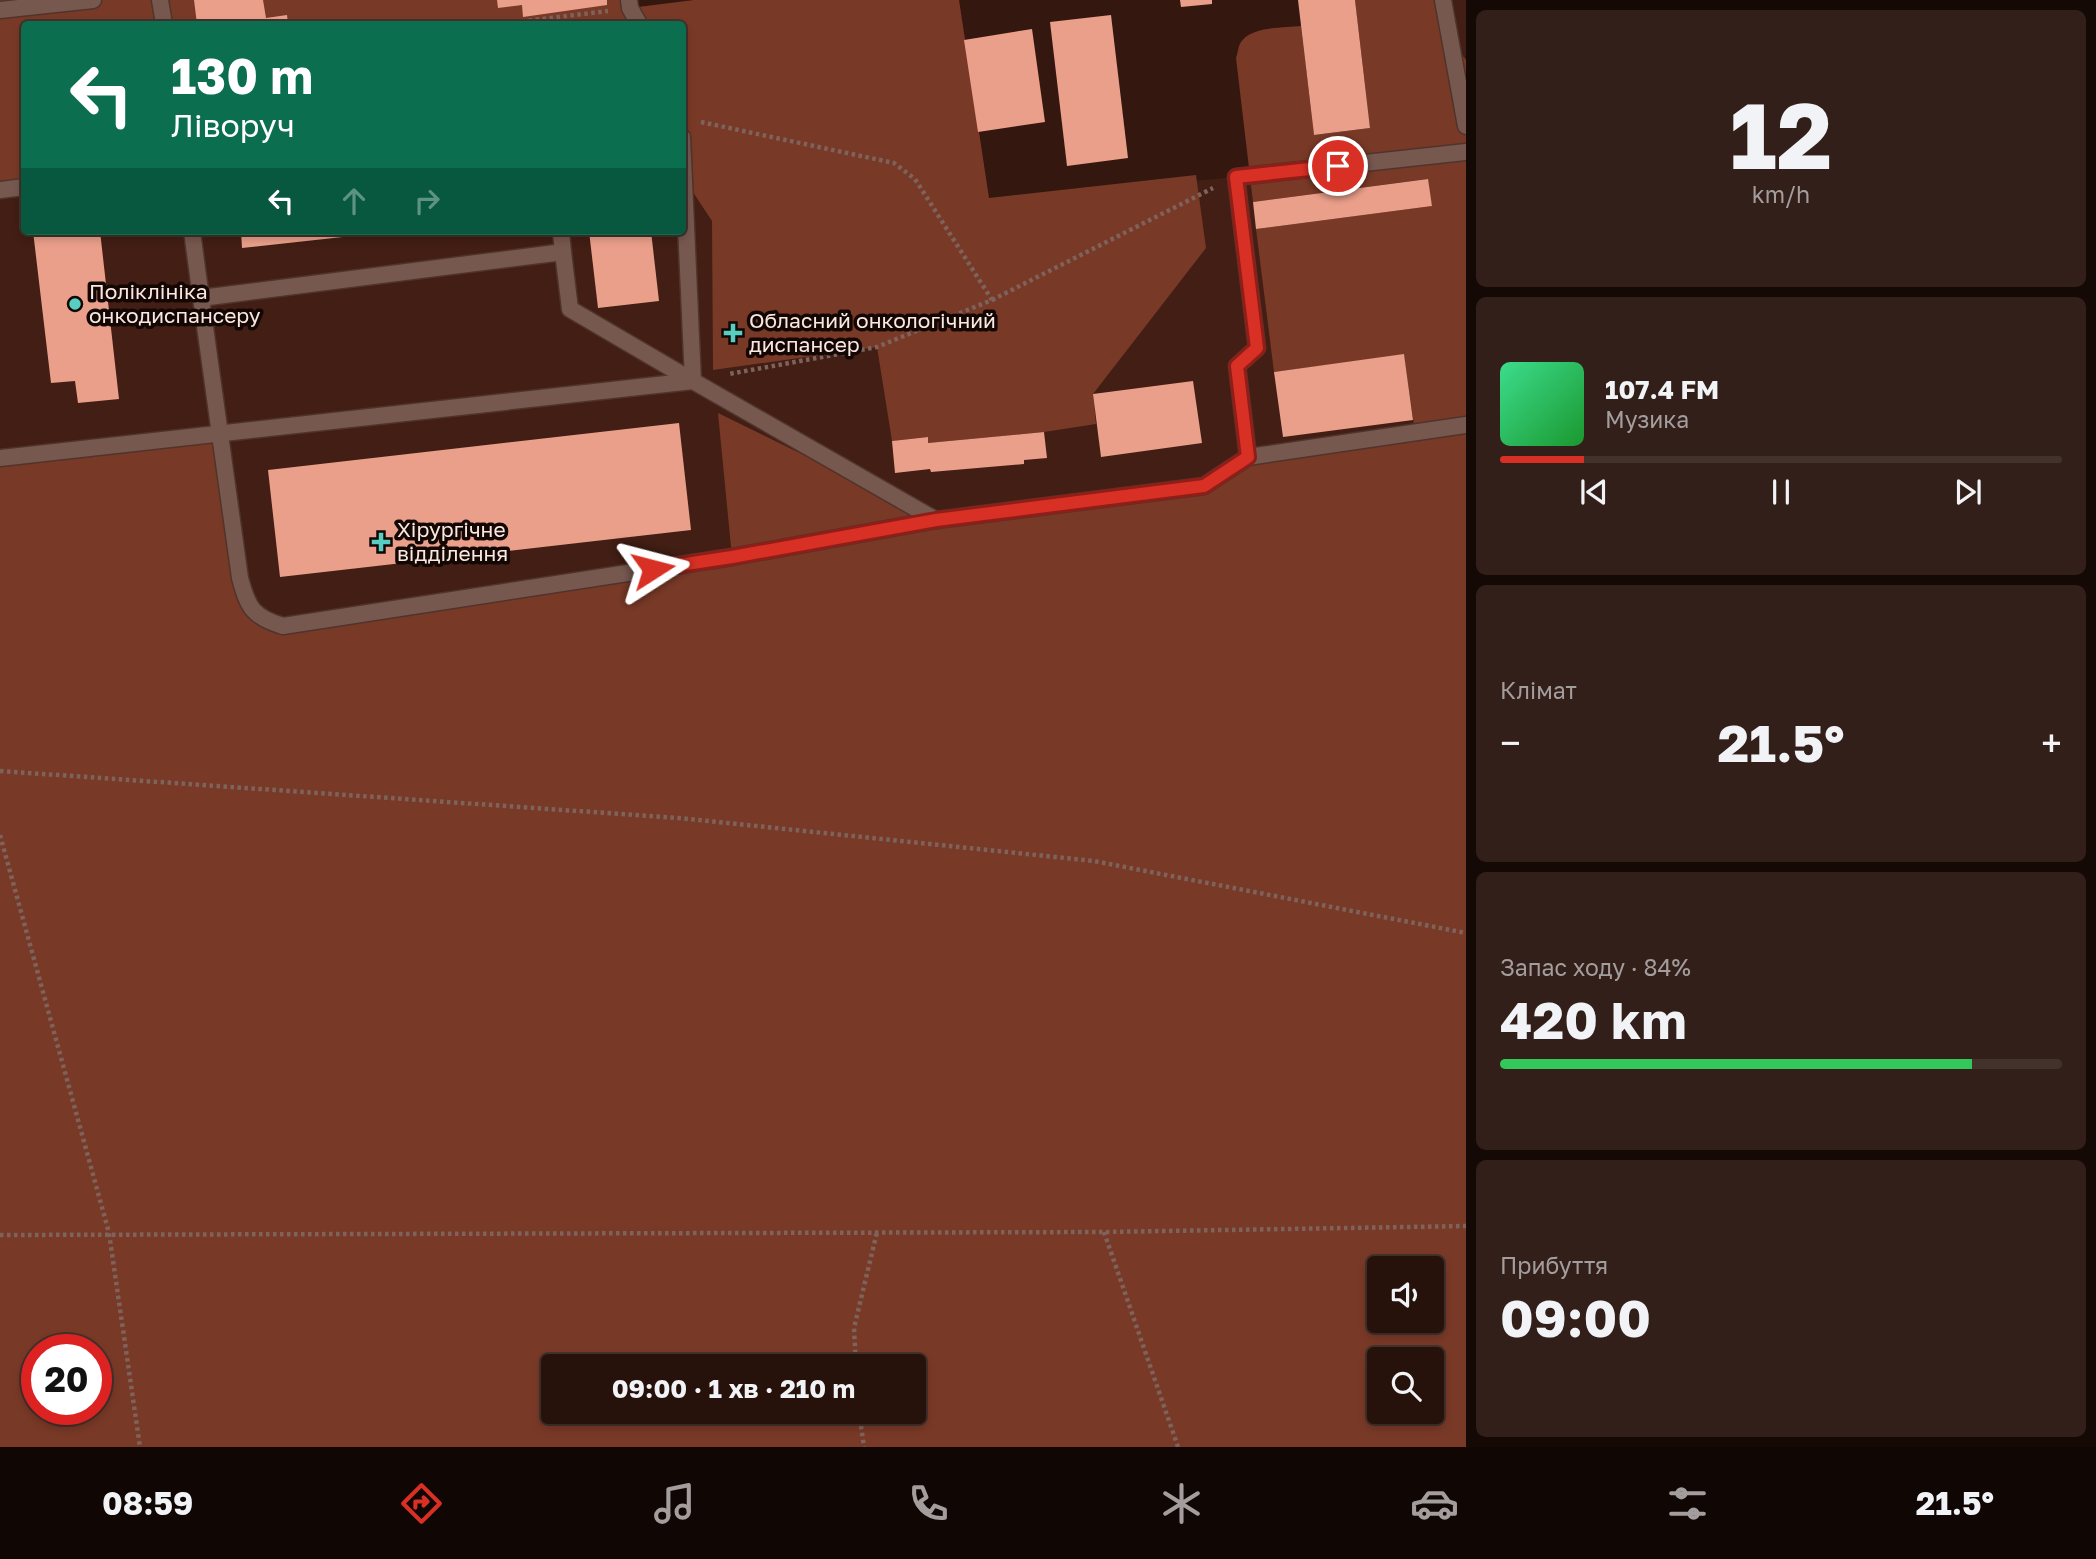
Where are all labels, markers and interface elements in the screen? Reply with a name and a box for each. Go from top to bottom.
text: 130 m [171,46,313,105]
icon: left [56,49,147,140]
text: 12 [1730,80,1832,189]
text: Ліворуч [171,106,295,144]
pin [1308,136,1368,196]
icon: arrive [1319,147,1357,185]
text: km/h [1752,180,1810,208]
icon: left [262,182,300,220]
icon: ahead [335,182,373,220]
icon: right [408,182,446,220]
place label: Поліклініка онкодиспансеру [89,278,261,328]
marker: Поліклініка онкодиспансеру [67,296,83,312]
place label: Обласний онкологічний диспансер [749,307,996,357]
marker: Обласний онкологічний диспансер [723,323,743,343]
text: 107.4 FM [1605,374,1719,405]
text: Музика [1605,405,1689,433]
icon: previous [1575,473,1613,511]
icon: pause [1762,473,1800,511]
icon: next [1949,473,1987,511]
place label: Хірургічне відділення [397,516,508,566]
marker: Хірургічне відділення [371,532,391,552]
position arrow [616,532,690,606]
text: Клімат [1500,676,1577,704]
text: 21.5° [1717,711,1845,773]
text: − [1500,720,1521,765]
text: + [2041,720,2062,765]
text: Запас ходу · 84% [1500,953,1691,981]
text: 420 km [1500,988,1687,1050]
text: Прибуття [1500,1251,1608,1279]
map controls [1367,1256,1444,1424]
button: sound [1367,1256,1444,1333]
text: 09:00 [1500,1286,1651,1348]
speed limit sign: 20 [21,1334,112,1425]
button: search [1367,1347,1444,1424]
text: 09:00 · 1 хв · 210 m [612,1373,855,1404]
icon: directions [397,1479,446,1528]
icon: music [650,1479,699,1528]
icon: phone [904,1479,953,1528]
icon: climate [1157,1479,1206,1528]
icon: car [1410,1479,1459,1528]
icon: filters [1663,1479,1712,1528]
text: 08:59 [102,1484,193,1522]
text: 21.5° [1916,1484,1994,1522]

